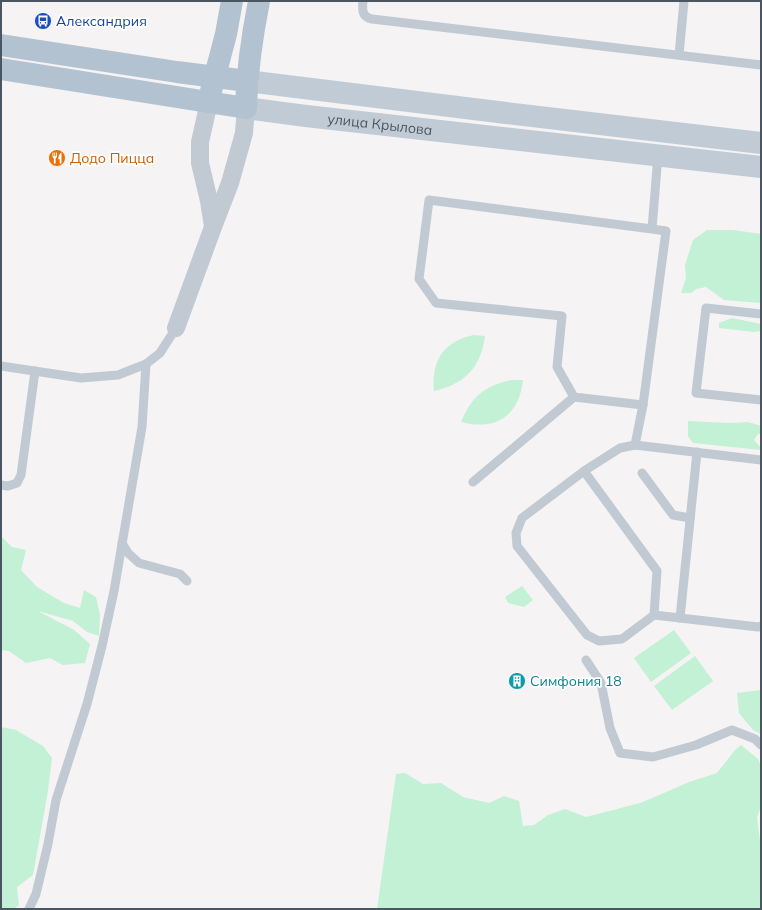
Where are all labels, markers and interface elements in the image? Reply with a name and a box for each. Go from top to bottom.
bus stop icon: Александрия [33,11,53,31]
place label: Александрия [56,12,147,30]
street label: улица Крылова [327,109,433,139]
restaurant icon: Додо Пицца [47,148,67,168]
place label: Додо Пицца [70,149,154,167]
building icon: Симфония 18 [507,671,527,691]
place label: Симфония 18 [530,672,622,690]

